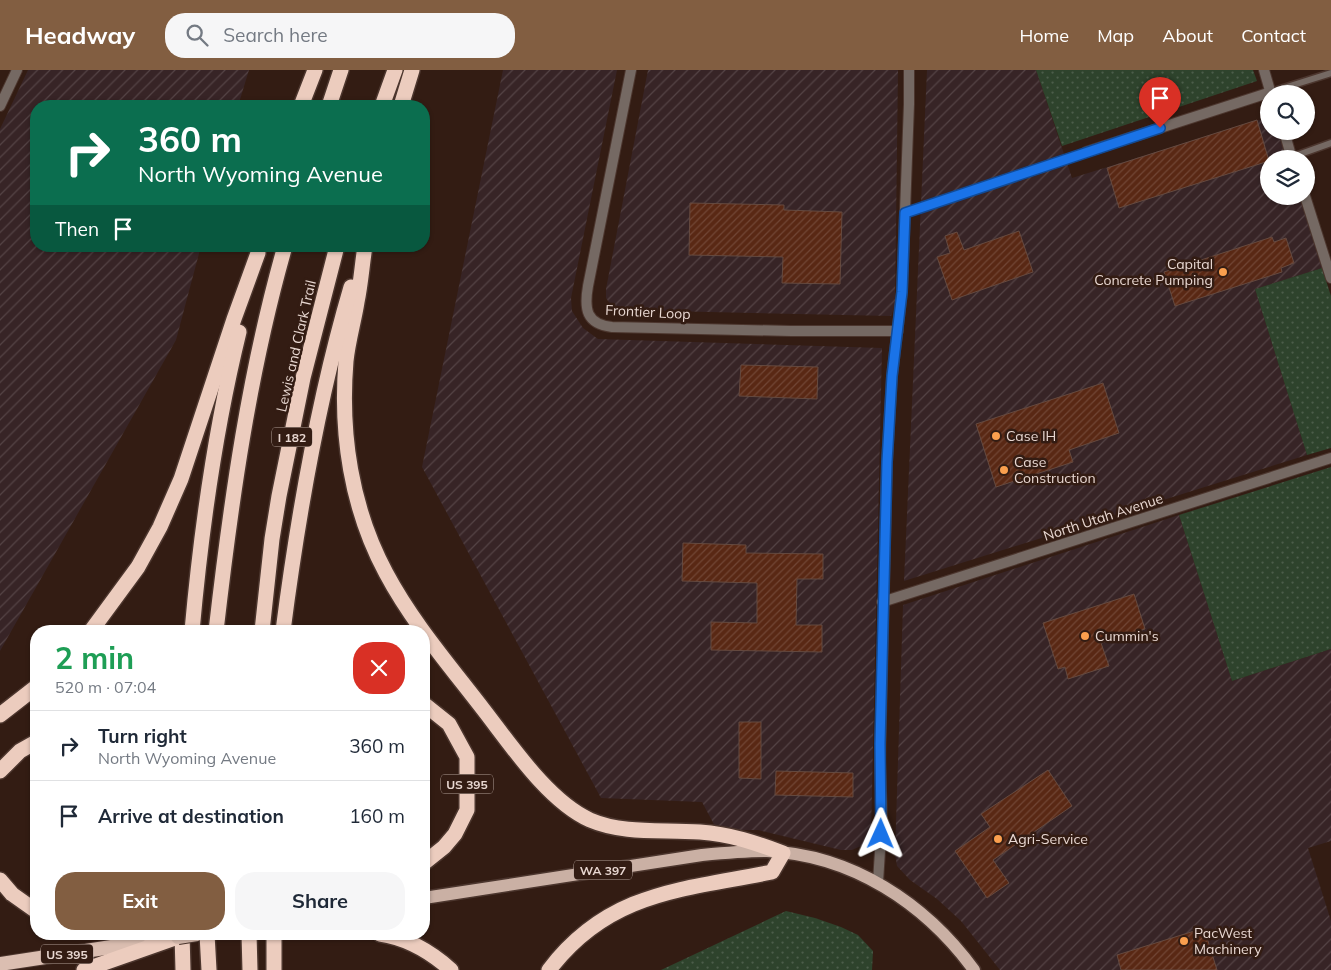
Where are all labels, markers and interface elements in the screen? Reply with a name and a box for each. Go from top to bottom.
search box [165,13,515,58]
text: Headway [25,20,135,50]
icon: search [183,21,211,49]
text: Search here [223,23,328,47]
text: Home [1019,24,1069,47]
text: Map [1097,24,1134,47]
text: About [1162,24,1213,47]
text: Contact [1241,24,1306,47]
pin [1139,77,1181,128]
icon: arrive [1146,84,1174,112]
map controls [1260,85,1315,205]
button: search [1260,85,1315,140]
text: 360 m [138,117,242,161]
icon: right [55,120,120,185]
button: layers [1260,150,1315,205]
text: North Wyoming Avenue [138,160,383,188]
icon: arrive [109,215,137,243]
text: Then [55,217,99,241]
place label: Capital Concrete Pumping [1094,255,1213,289]
marker: Capital Concrete Pumping [1217,266,1229,278]
street label: Lewis and Clark Trail [272,278,320,414]
street label: Frontier Loop [605,301,691,323]
place label: Case IH [1006,427,1056,445]
road number: I 182 [272,428,312,447]
marker: Case IH [990,430,1002,442]
place label: Case Construction [1014,453,1096,487]
marker: Case Construction [998,464,1010,476]
street label: North Utah Avenue [1041,489,1165,545]
place label: Cummin's [1095,627,1159,645]
marker: Cummin's [1079,630,1091,642]
text: 2 min [55,639,134,677]
button: close [353,642,405,694]
text: 520 m · 07:04 [55,677,156,697]
text: Turn right [98,724,187,748]
icon: right [55,732,83,760]
text: 360 m [349,734,405,758]
text: North Wyoming Avenue [98,748,276,768]
road number: US 395 [441,774,493,794]
icon: arrive [55,802,83,830]
text: Arrive at destination [98,804,284,828]
text: 160 m [349,804,405,828]
position arrow [854,807,906,859]
place label: Agri-Service [1008,830,1088,848]
marker: Agri-Service [992,833,1004,845]
road number: WA 397 [574,860,632,880]
button: Exit [55,872,225,930]
button: Share [235,872,405,930]
place label: PacWest Machinery [1194,924,1262,958]
marker: PacWest Machinery [1178,935,1190,947]
road number: US 395 [41,944,93,964]

